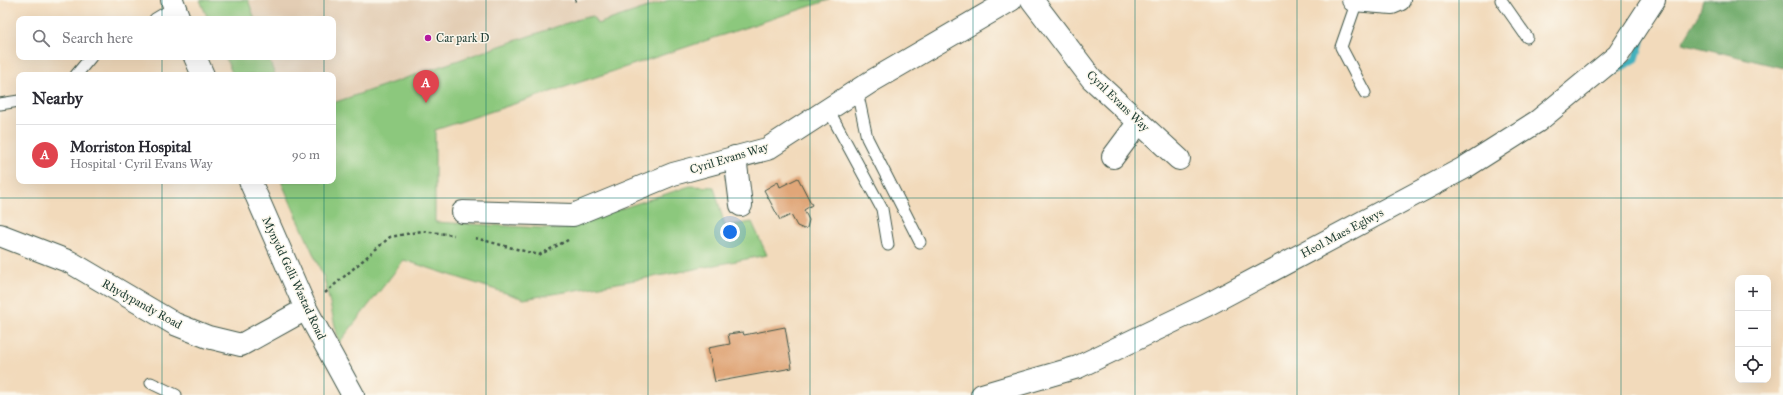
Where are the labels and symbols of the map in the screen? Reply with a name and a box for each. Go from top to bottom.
place label: Car park D [436,31,489,45]
marker: Car park D [423,33,433,43]
street label: Cyril Evans Way [1084,68,1152,135]
pin: A [413,70,439,103]
street label: Cyril Evans Way [688,139,770,177]
street label: Heol Maes Eglwys [1298,205,1386,262]
street label: Mynydd Gelli Wastad Road [259,214,329,342]
your location [720,222,740,242]
street label: Rhydypandy Road [100,276,184,332]

